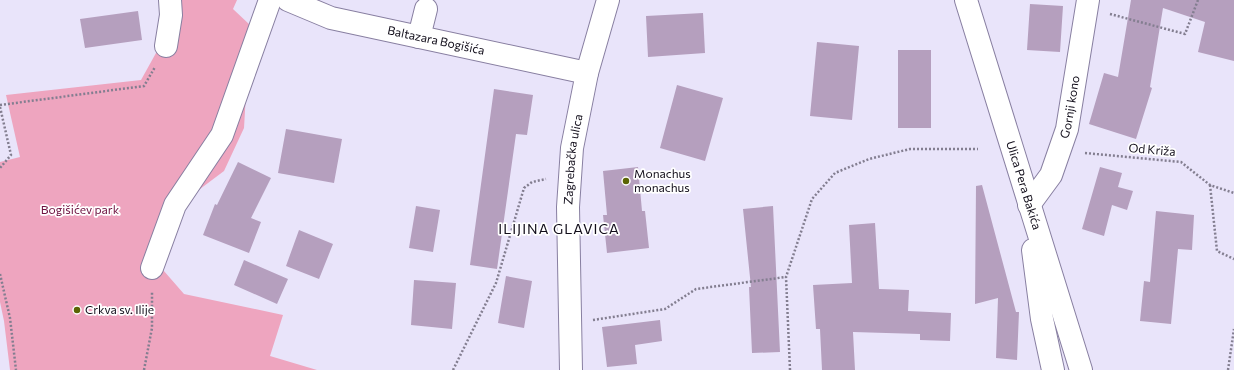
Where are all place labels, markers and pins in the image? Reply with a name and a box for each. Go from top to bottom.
place label: Monachus monachus [634,166,691,194]
marker: Monachus monachus [621,176,631,186]
place label: Crkva sv. Ilije [85,302,154,316]
marker: Crkva sv. Ilije [72,305,82,315]

